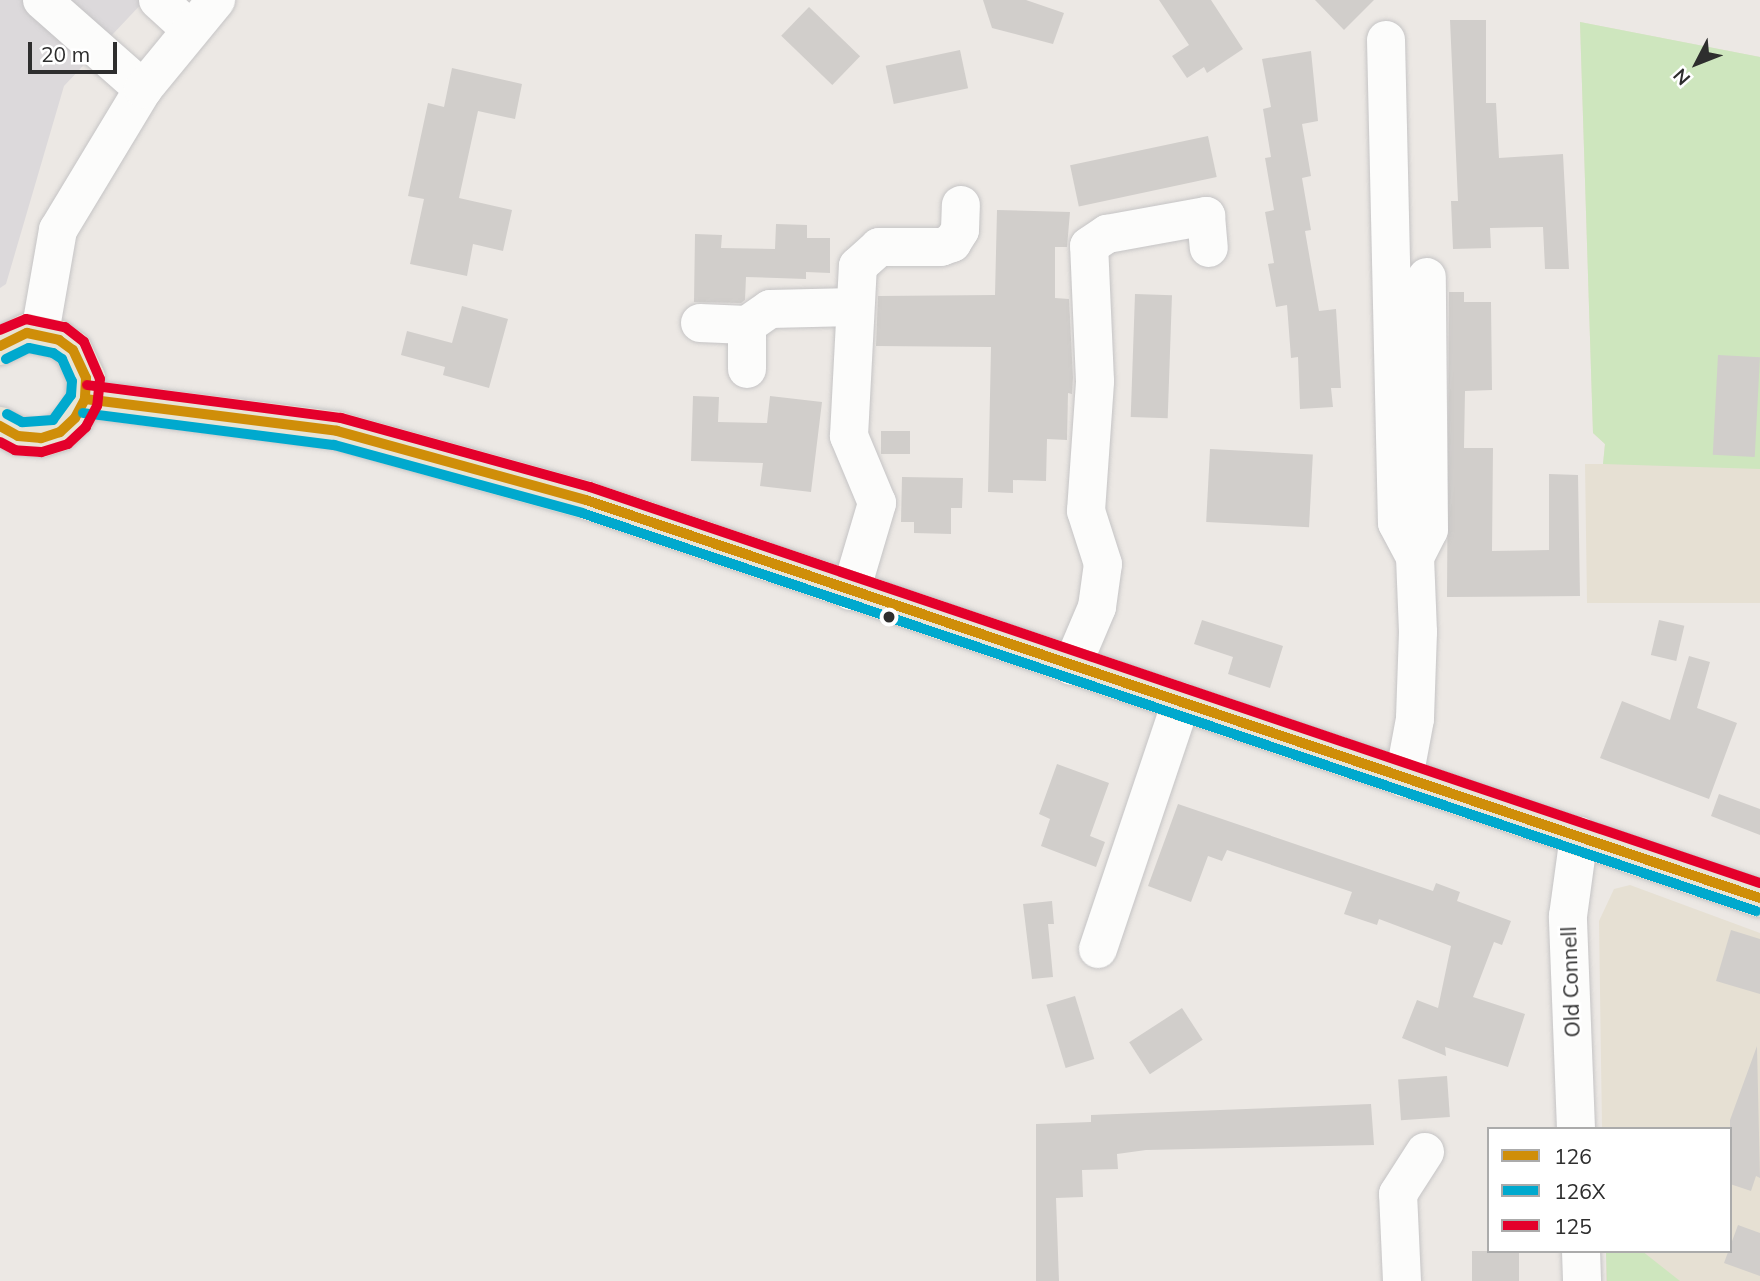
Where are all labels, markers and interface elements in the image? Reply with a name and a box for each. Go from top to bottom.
scale bar [32,28,121,72]
north arrow [1662,28,1732,98]
text: 20 m [41,41,90,67]
text: N [1668,64,1695,90]
unlabelled marker [882,610,896,624]
street label: Old Connell [1555,926,1585,1038]
legend [1487,1127,1732,1253]
text: 126 [1554,1143,1592,1169]
text: 126X [1554,1178,1606,1204]
text: 125 [1554,1213,1592,1239]

